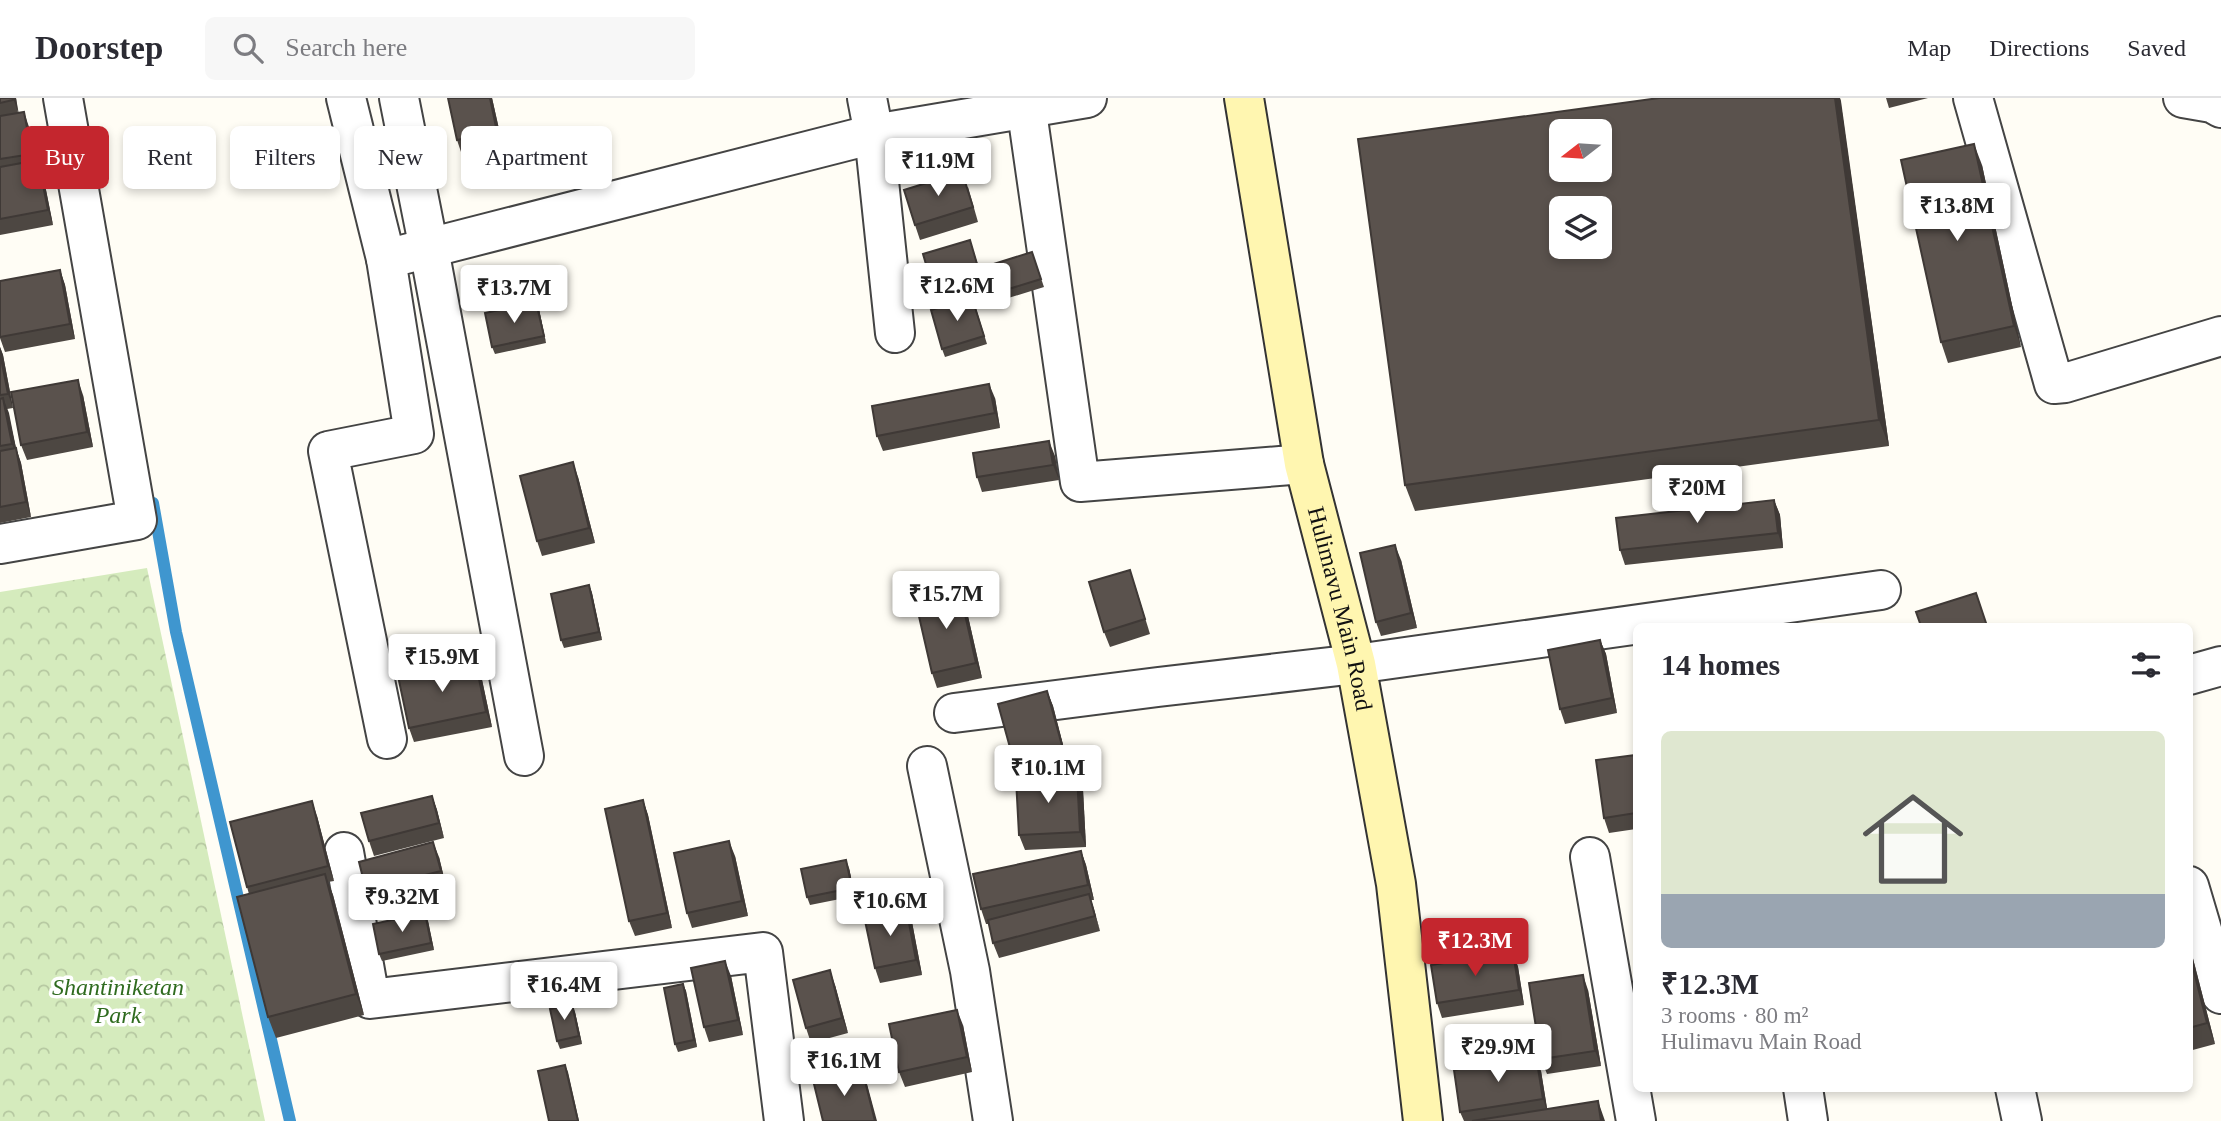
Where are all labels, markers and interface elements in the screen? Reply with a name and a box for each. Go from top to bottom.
search box [205,17,695,80]
icon: search [229,29,267,67]
text: Doorstep [35,30,163,66]
text: Search here [285,33,407,62]
text: Map [1907,35,1951,61]
text: Directions [1989,35,2089,61]
text: Saved [2127,35,2186,61]
north arrow [1549,119,1612,182]
map controls [1549,119,1612,259]
chip: Buy [21,126,109,189]
chip: Rent [123,126,216,189]
chip: Filters [230,126,340,189]
chip: New [354,126,447,189]
chip: Apartment [461,126,612,189]
pin: ₹11.9M [881,139,995,198]
text: ₹11.9M [901,148,975,173]
pin: ₹13.8M [1900,184,2014,243]
text: ₹13.8M [1919,193,1995,218]
button: layers [1549,196,1612,259]
pin: ₹12.6M [900,264,1014,323]
pin: ₹13.7M [457,266,571,325]
text: ₹12.6M [919,273,995,298]
text: ₹13.7M [476,275,552,300]
pin: ₹20M [1656,466,1738,525]
text: ₹20M [1668,475,1726,500]
street label: Hulimavu Main Road [1303,504,1377,713]
pin: ₹15.7M [889,572,1003,631]
text: ₹15.7M [908,581,984,606]
pin: ₹15.9M [385,634,499,694]
text: ₹15.9M [404,644,480,669]
icon: filters [2127,646,2165,684]
text: 14 homes [1661,648,1780,681]
pin: ₹10.1M [991,746,1105,805]
text: ₹10.1M [1010,755,1086,780]
icon: home [1850,776,1976,902]
pin: ₹9.32M [345,874,459,934]
pin: ₹10.6M [833,878,947,938]
text: ₹9.32M [364,884,440,909]
text: ₹10.6M [852,888,928,913]
pin: ₹12.3M [1418,918,1532,978]
text: ₹12.3M [1437,928,1513,953]
pin: ₹16.4M [507,962,621,1022]
text: ₹12.3M [1661,967,1759,1000]
text: ₹16.4M [526,972,602,997]
park label: Shantiniketan Park [52,974,184,1028]
text: 3 rooms · 80 m² [1661,1003,1808,1028]
pin: ₹29.9M [1441,1024,1555,1084]
text: Hulimavu Main Road [1661,1029,1862,1054]
text: ₹29.9M [1460,1034,1536,1059]
pin: ₹16.1M [787,1038,901,1098]
text: ₹16.1M [806,1048,882,1073]

